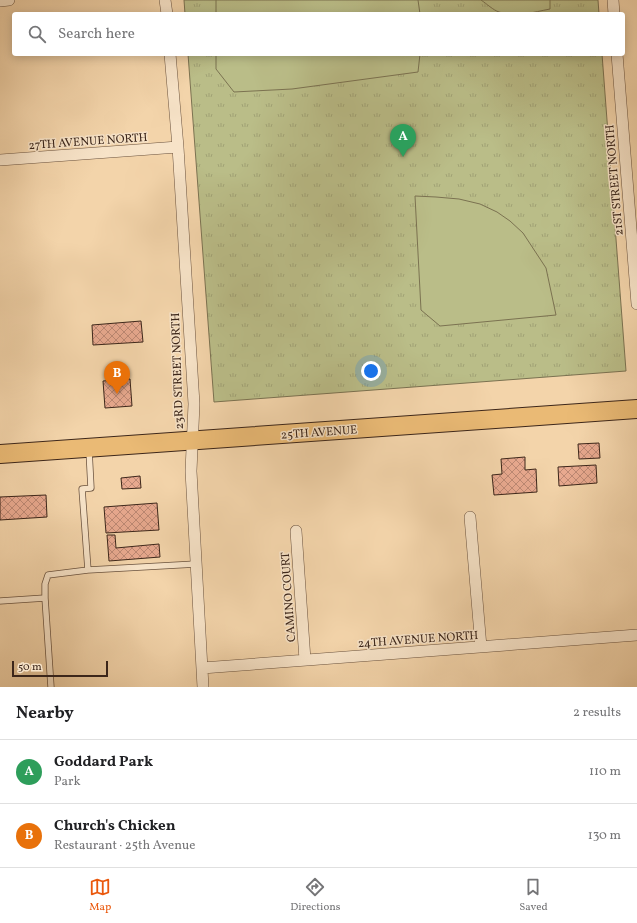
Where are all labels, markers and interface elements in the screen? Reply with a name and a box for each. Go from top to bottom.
search box [12,12,625,56]
icon: search [26,23,48,45]
text: Search here [58,24,135,45]
pin: A [390,124,416,157]
street label: 21ST STREET NORTH [602,124,628,236]
street label: 27TH AVENUE NORTH [28,130,148,154]
street label: 23RD STREET NORTH [168,312,188,430]
pin: B [104,361,130,394]
your location [361,361,381,381]
street label: 25TH AVENUE [280,422,358,444]
street label: CAMINO COURT [278,551,300,643]
street label: 24TH AVENUE NORTH [357,628,479,652]
scale bar [12,659,108,678]
text: 50 m [18,660,42,675]
text: Nearby [16,702,74,725]
text: 2 results [573,704,621,722]
text: Goddard Park [54,752,153,773]
text: A [24,763,34,781]
text: 110 m [589,763,621,781]
text: Park [54,773,81,791]
text: Church's Chicken [54,816,176,837]
text: B [25,827,33,845]
text: 130 m [588,827,621,845]
text: Restaurant · 25th Avenue [54,837,195,855]
tab: Map [89,876,111,915]
tab: Directions [290,876,341,915]
tab: Saved [519,876,548,915]

